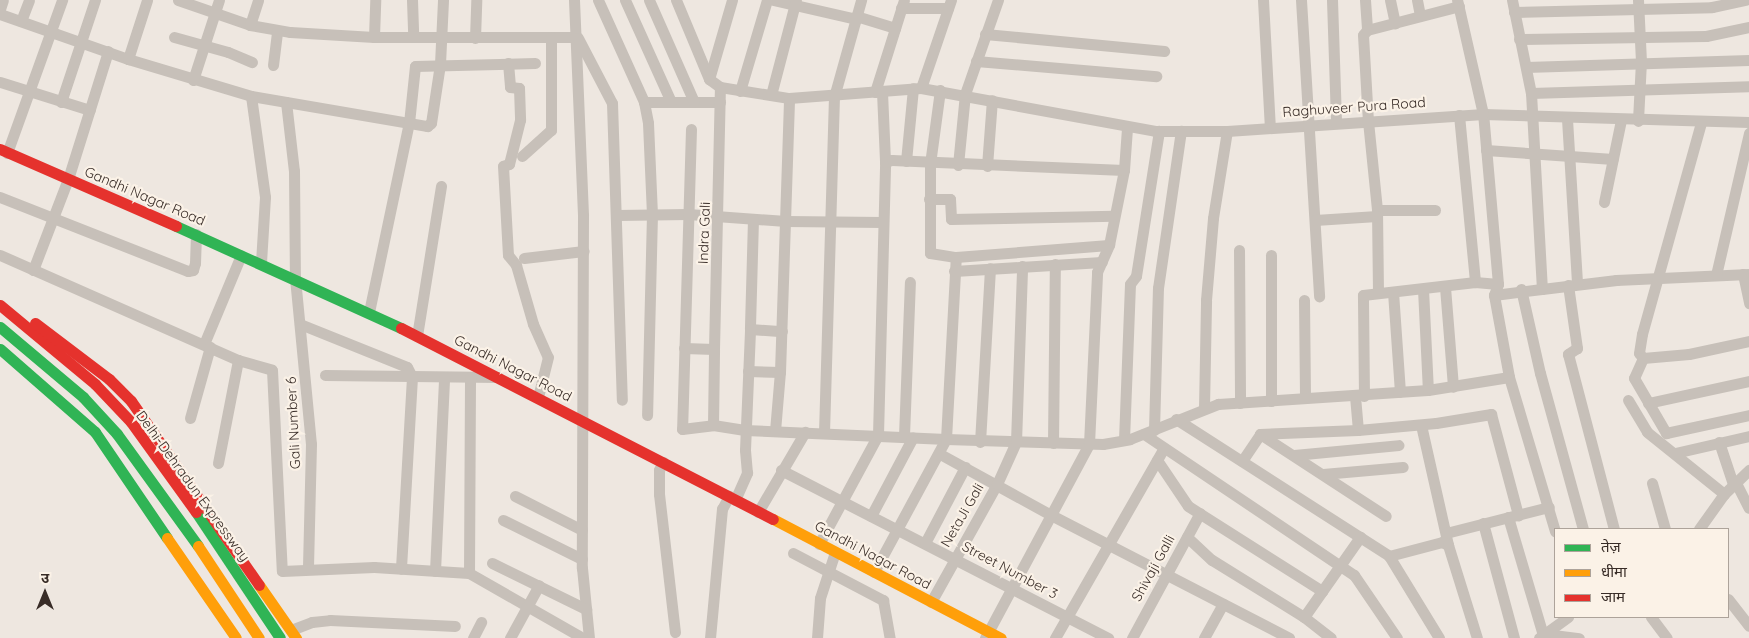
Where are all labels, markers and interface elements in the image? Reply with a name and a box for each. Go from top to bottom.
street label: Raghuveer Pura Road [1282,94,1426,120]
street label: Gandhi Nagar Road [82,163,208,229]
street label: Indra Gali [695,202,713,264]
street label: Gandhi Nagar Road [451,331,575,405]
street label: Gali Number 6 [282,376,304,470]
street label: Delhi-Dehradun Expressway [133,407,253,565]
street label: NetaJi Gali [937,480,987,550]
street label: Gandhi Nagar Road [812,517,934,593]
legend [1554,528,1729,618]
street label: Shivaji Galli [1128,532,1178,604]
text: तेज़ [1601,537,1621,556]
street label: Street Number 3 [959,538,1061,602]
text: धीमा [1601,562,1627,581]
north arrow [20,568,70,618]
text: उ [41,569,49,587]
text: जाम [1601,587,1625,606]

